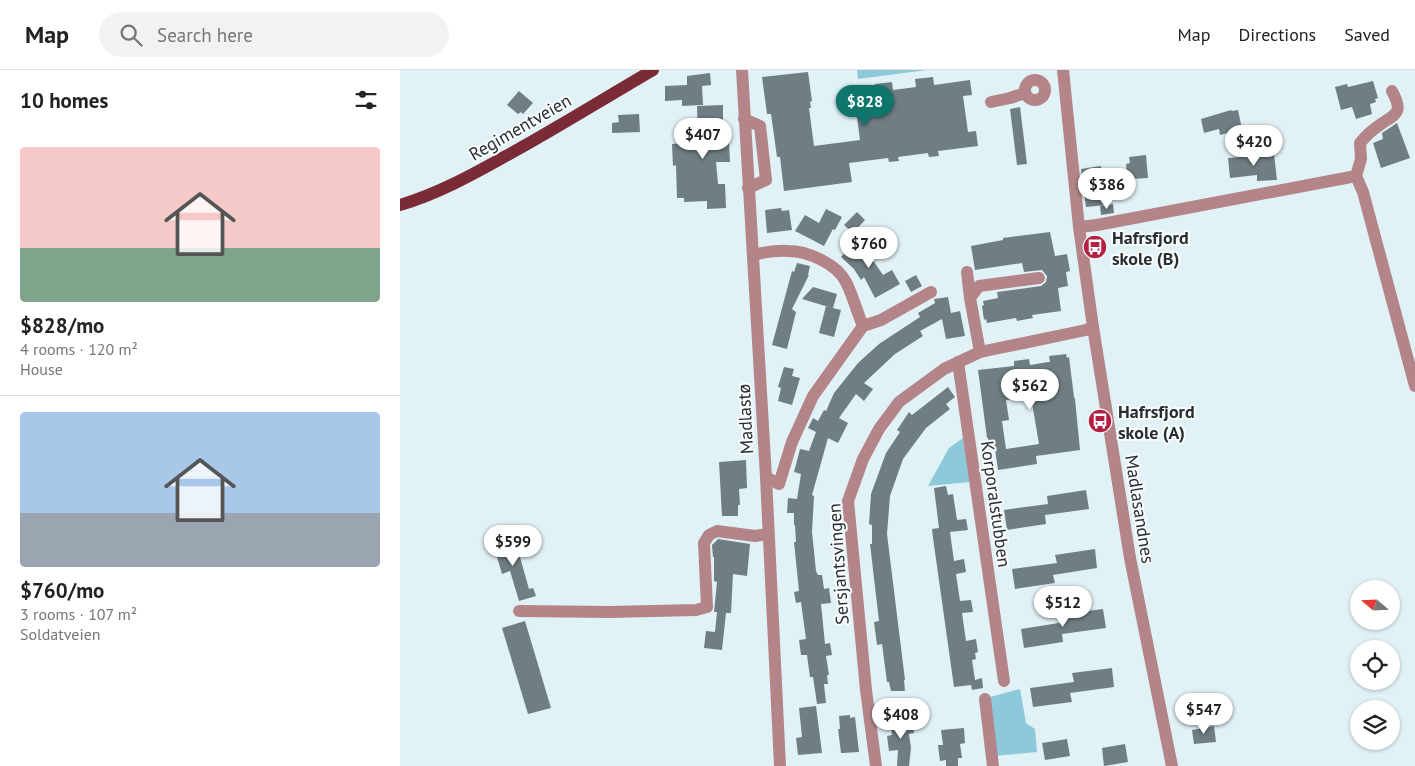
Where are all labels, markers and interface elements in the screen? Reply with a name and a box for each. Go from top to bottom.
search box [99,12,449,57]
text: Map [25,19,69,50]
icon: search [117,21,145,49]
text: Search here [157,23,253,47]
text: Map [1178,23,1210,46]
text: Directions [1238,23,1316,46]
text: Saved [1344,23,1390,46]
pin: $828 [835,85,895,127]
icon: filters [352,86,380,114]
text: 10 homes [20,87,108,114]
street label: Regimentveien [465,88,575,166]
text: $828 [847,91,883,111]
pin: $407 [673,118,733,160]
text: $407 [685,124,721,144]
pin: $420 [1224,124,1284,167]
text: $420 [1236,131,1272,151]
pin: $386 [1077,168,1137,210]
text: $386 [1089,174,1125,194]
icon: home [155,179,245,269]
pin: $760 [839,226,899,269]
place label: Hafrsfjord skole (B) [1112,226,1189,270]
text: $760 [851,233,887,253]
bus stop icon: Hafrsfjord skole (B) [1082,234,1108,260]
text: $828/mo [20,312,104,339]
text: 4 rooms · 120 m² [20,339,138,359]
text: House [20,359,63,379]
pin: $562 [1000,368,1060,411]
text: $562 [1012,375,1048,395]
street label: Madlastø [732,383,758,455]
place label: Hafrsfjord skole (A) [1118,400,1195,444]
bus stop icon: Hafrsfjord skole (A) [1087,408,1113,434]
street label: Korporalstubben [976,439,1016,569]
icon: home [155,445,245,535]
street label: Madlasandnes [1120,453,1160,565]
street label: Sersjantsvingen [822,503,854,625]
pin: $599 [483,524,543,567]
text: $599 [495,531,531,551]
text: $760/mo [20,577,104,604]
north arrow [1350,580,1400,630]
map controls [1350,580,1400,750]
pin: $512 [1033,586,1093,628]
text: $512 [1045,592,1081,612]
text: 3 rooms · 107 m² [20,604,137,624]
text: Soldatveien [20,624,101,644]
button: locate [1350,640,1400,690]
pin: $547 [1174,692,1234,735]
pin: $408 [871,698,931,740]
text: $547 [1186,699,1222,719]
button: layers [1350,700,1400,750]
text: $408 [883,704,919,724]

